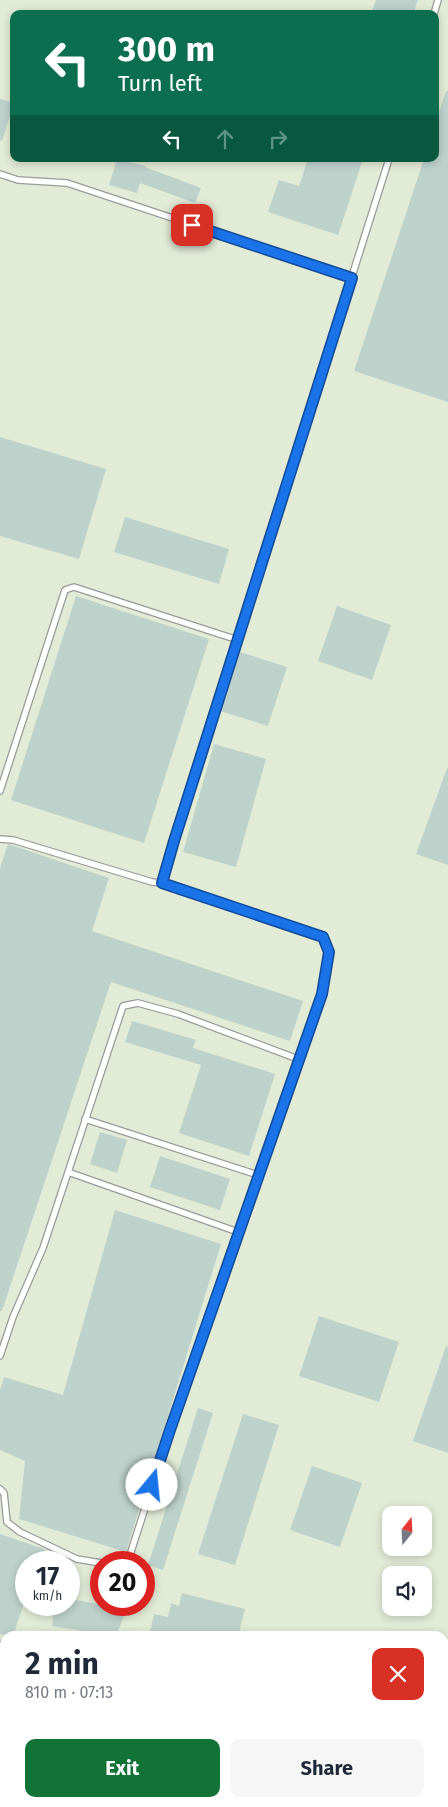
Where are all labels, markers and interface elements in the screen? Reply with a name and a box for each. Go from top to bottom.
text: 300 m [118,28,215,70]
icon: left [35,30,100,95]
text: Turn left [118,70,202,97]
icon: left [158,125,186,153]
icon: ahead [211,125,239,153]
icon: right [264,125,292,153]
pin [171,204,213,246]
icon: arrive [178,211,206,239]
position arrow [125,1458,177,1510]
north arrow [382,1506,432,1556]
map controls [382,1506,432,1616]
speed limit sign: 20 [90,1551,155,1616]
text: 17 [36,1562,59,1592]
button: sound [382,1566,432,1616]
text: km/h [33,1589,62,1603]
text: 2 min [25,1646,99,1682]
button: close [372,1648,424,1700]
text: 810 m · 07:13 [25,1683,113,1702]
button: Exit [25,1739,220,1797]
button: Share [230,1739,424,1797]

